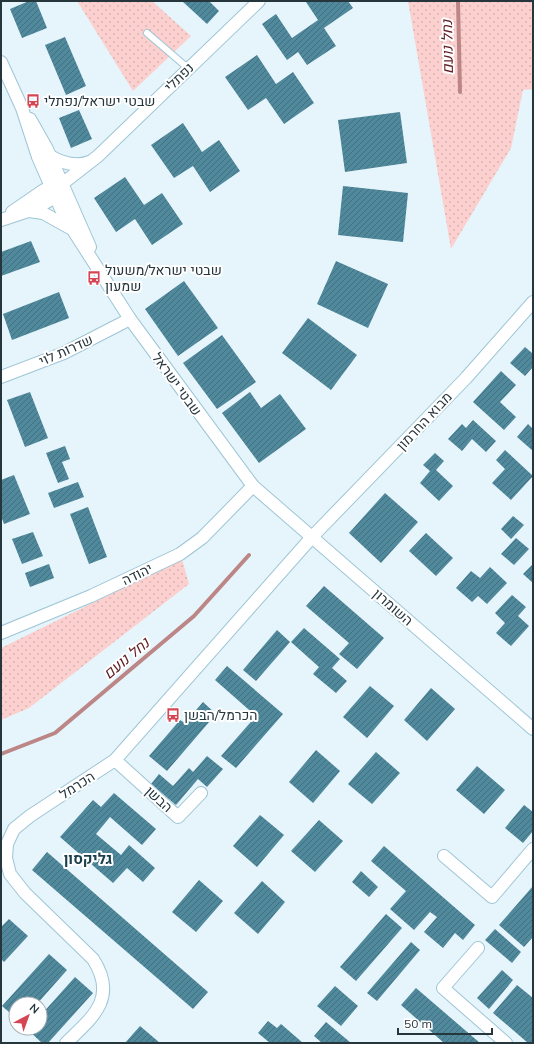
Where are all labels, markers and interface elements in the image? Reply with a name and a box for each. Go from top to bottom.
water label: נחל נועם [437,18,457,74]
street label: נפתלי [161,59,197,95]
place label: שבטי ישראל/נפתלי [44,92,155,110]
bus stop icon: שבטי ישראל/נפתלי [25,93,41,109]
place label: שבטי ישראל/משעול שמעון [105,261,222,295]
bus stop icon: שבטי ישראל/משעול שמעון [86,270,102,286]
street label: שדרות לוי [36,330,96,370]
street label: שבטי ישראל [148,349,206,419]
street label: מבוא החרמון [392,388,456,454]
street label: יהודה [119,559,155,589]
street label: השומרון [369,585,417,629]
water label: נחל נועם [99,632,154,683]
place label: הכרמל/הבשן [184,706,257,724]
bus stop icon: הכרמל/הבשן [165,707,181,723]
street label: הכרמל [56,767,98,803]
street label: הבשן [142,782,176,816]
district label: גליקסון [64,849,112,868]
north arrow [8,996,48,1036]
text: N [27,1000,42,1016]
scale bar [398,1010,492,1036]
text: 50 m [404,1016,432,1031]

